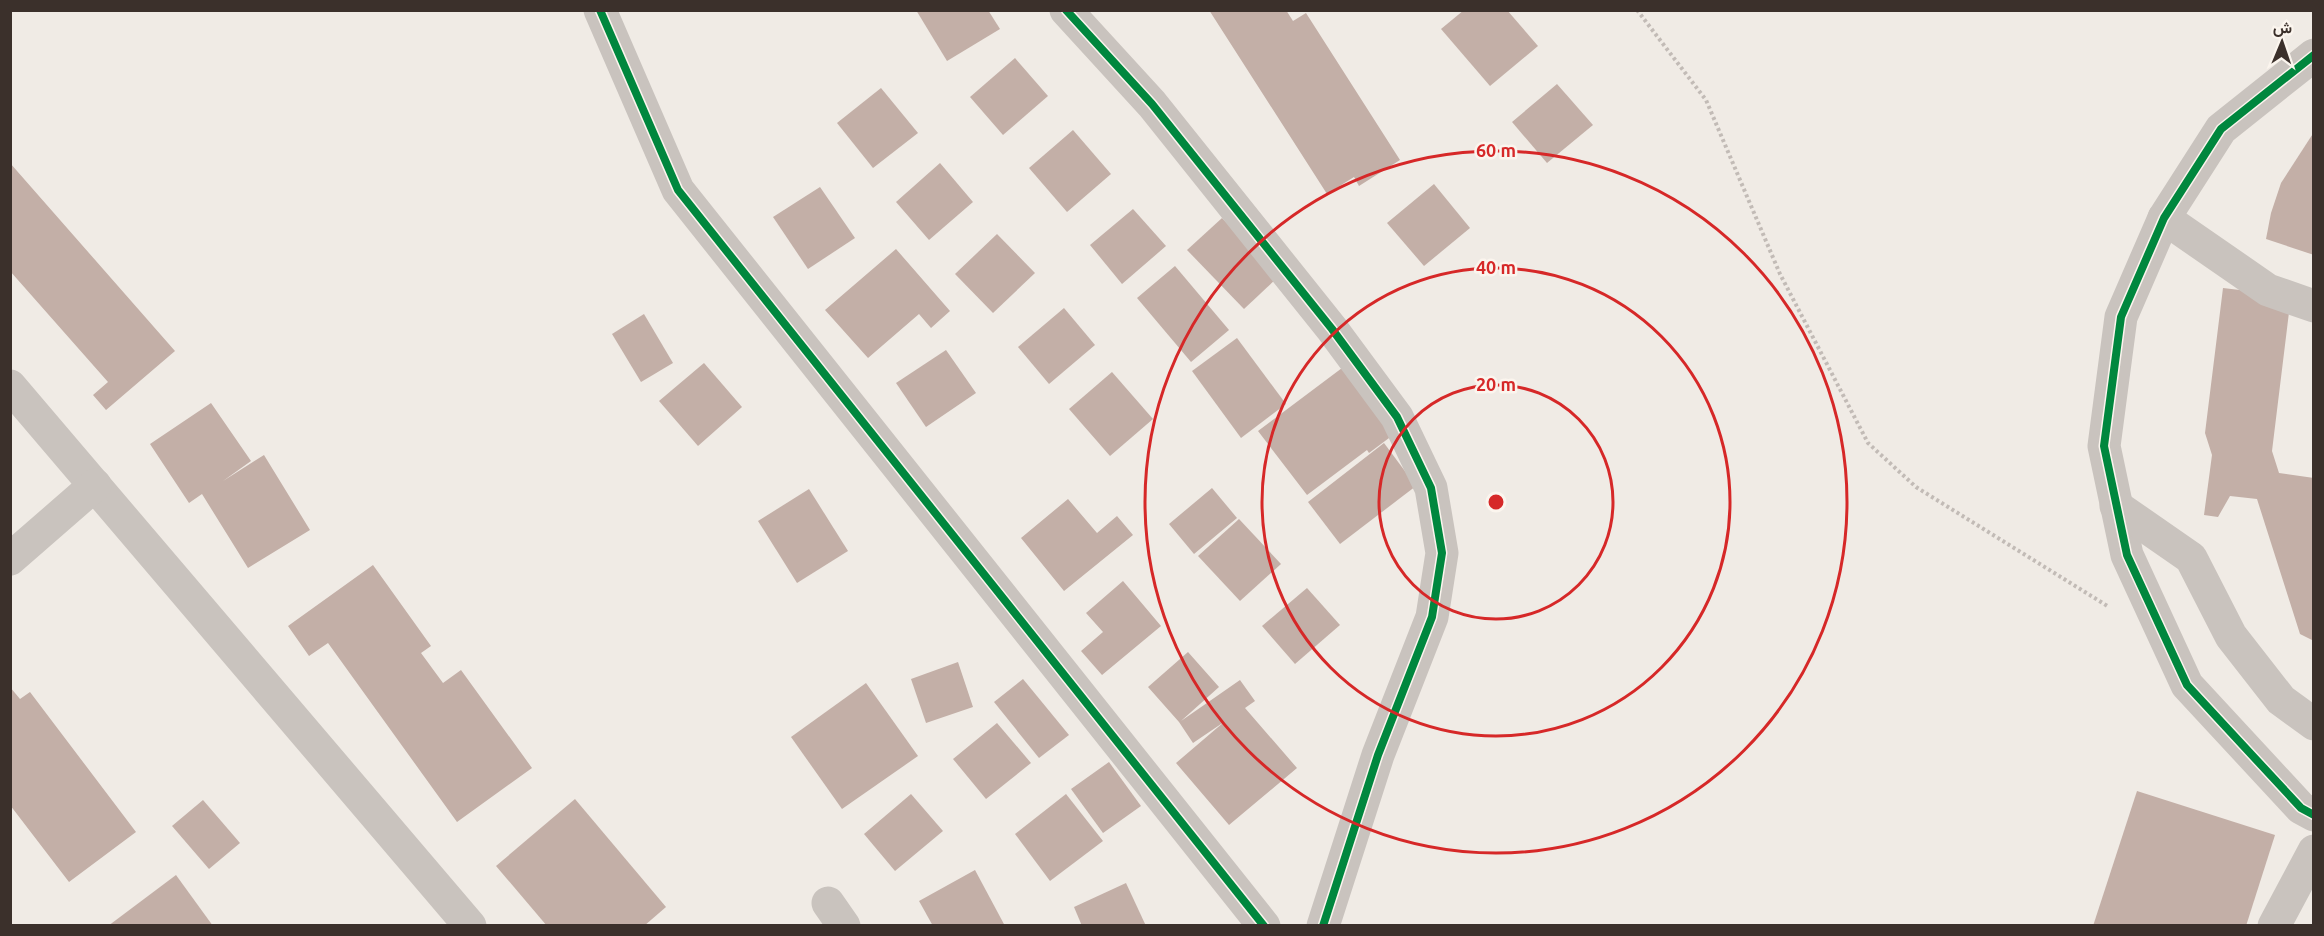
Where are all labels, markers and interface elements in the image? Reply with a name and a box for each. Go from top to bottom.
north arrow [2252,12,2312,72]
text: ش [2273,18,2292,37]
text: 60 m [1476,140,1516,160]
text: 40 m [1476,257,1516,277]
text: 20 m [1476,374,1516,394]
centre of rings [1486,492,1506,512]

